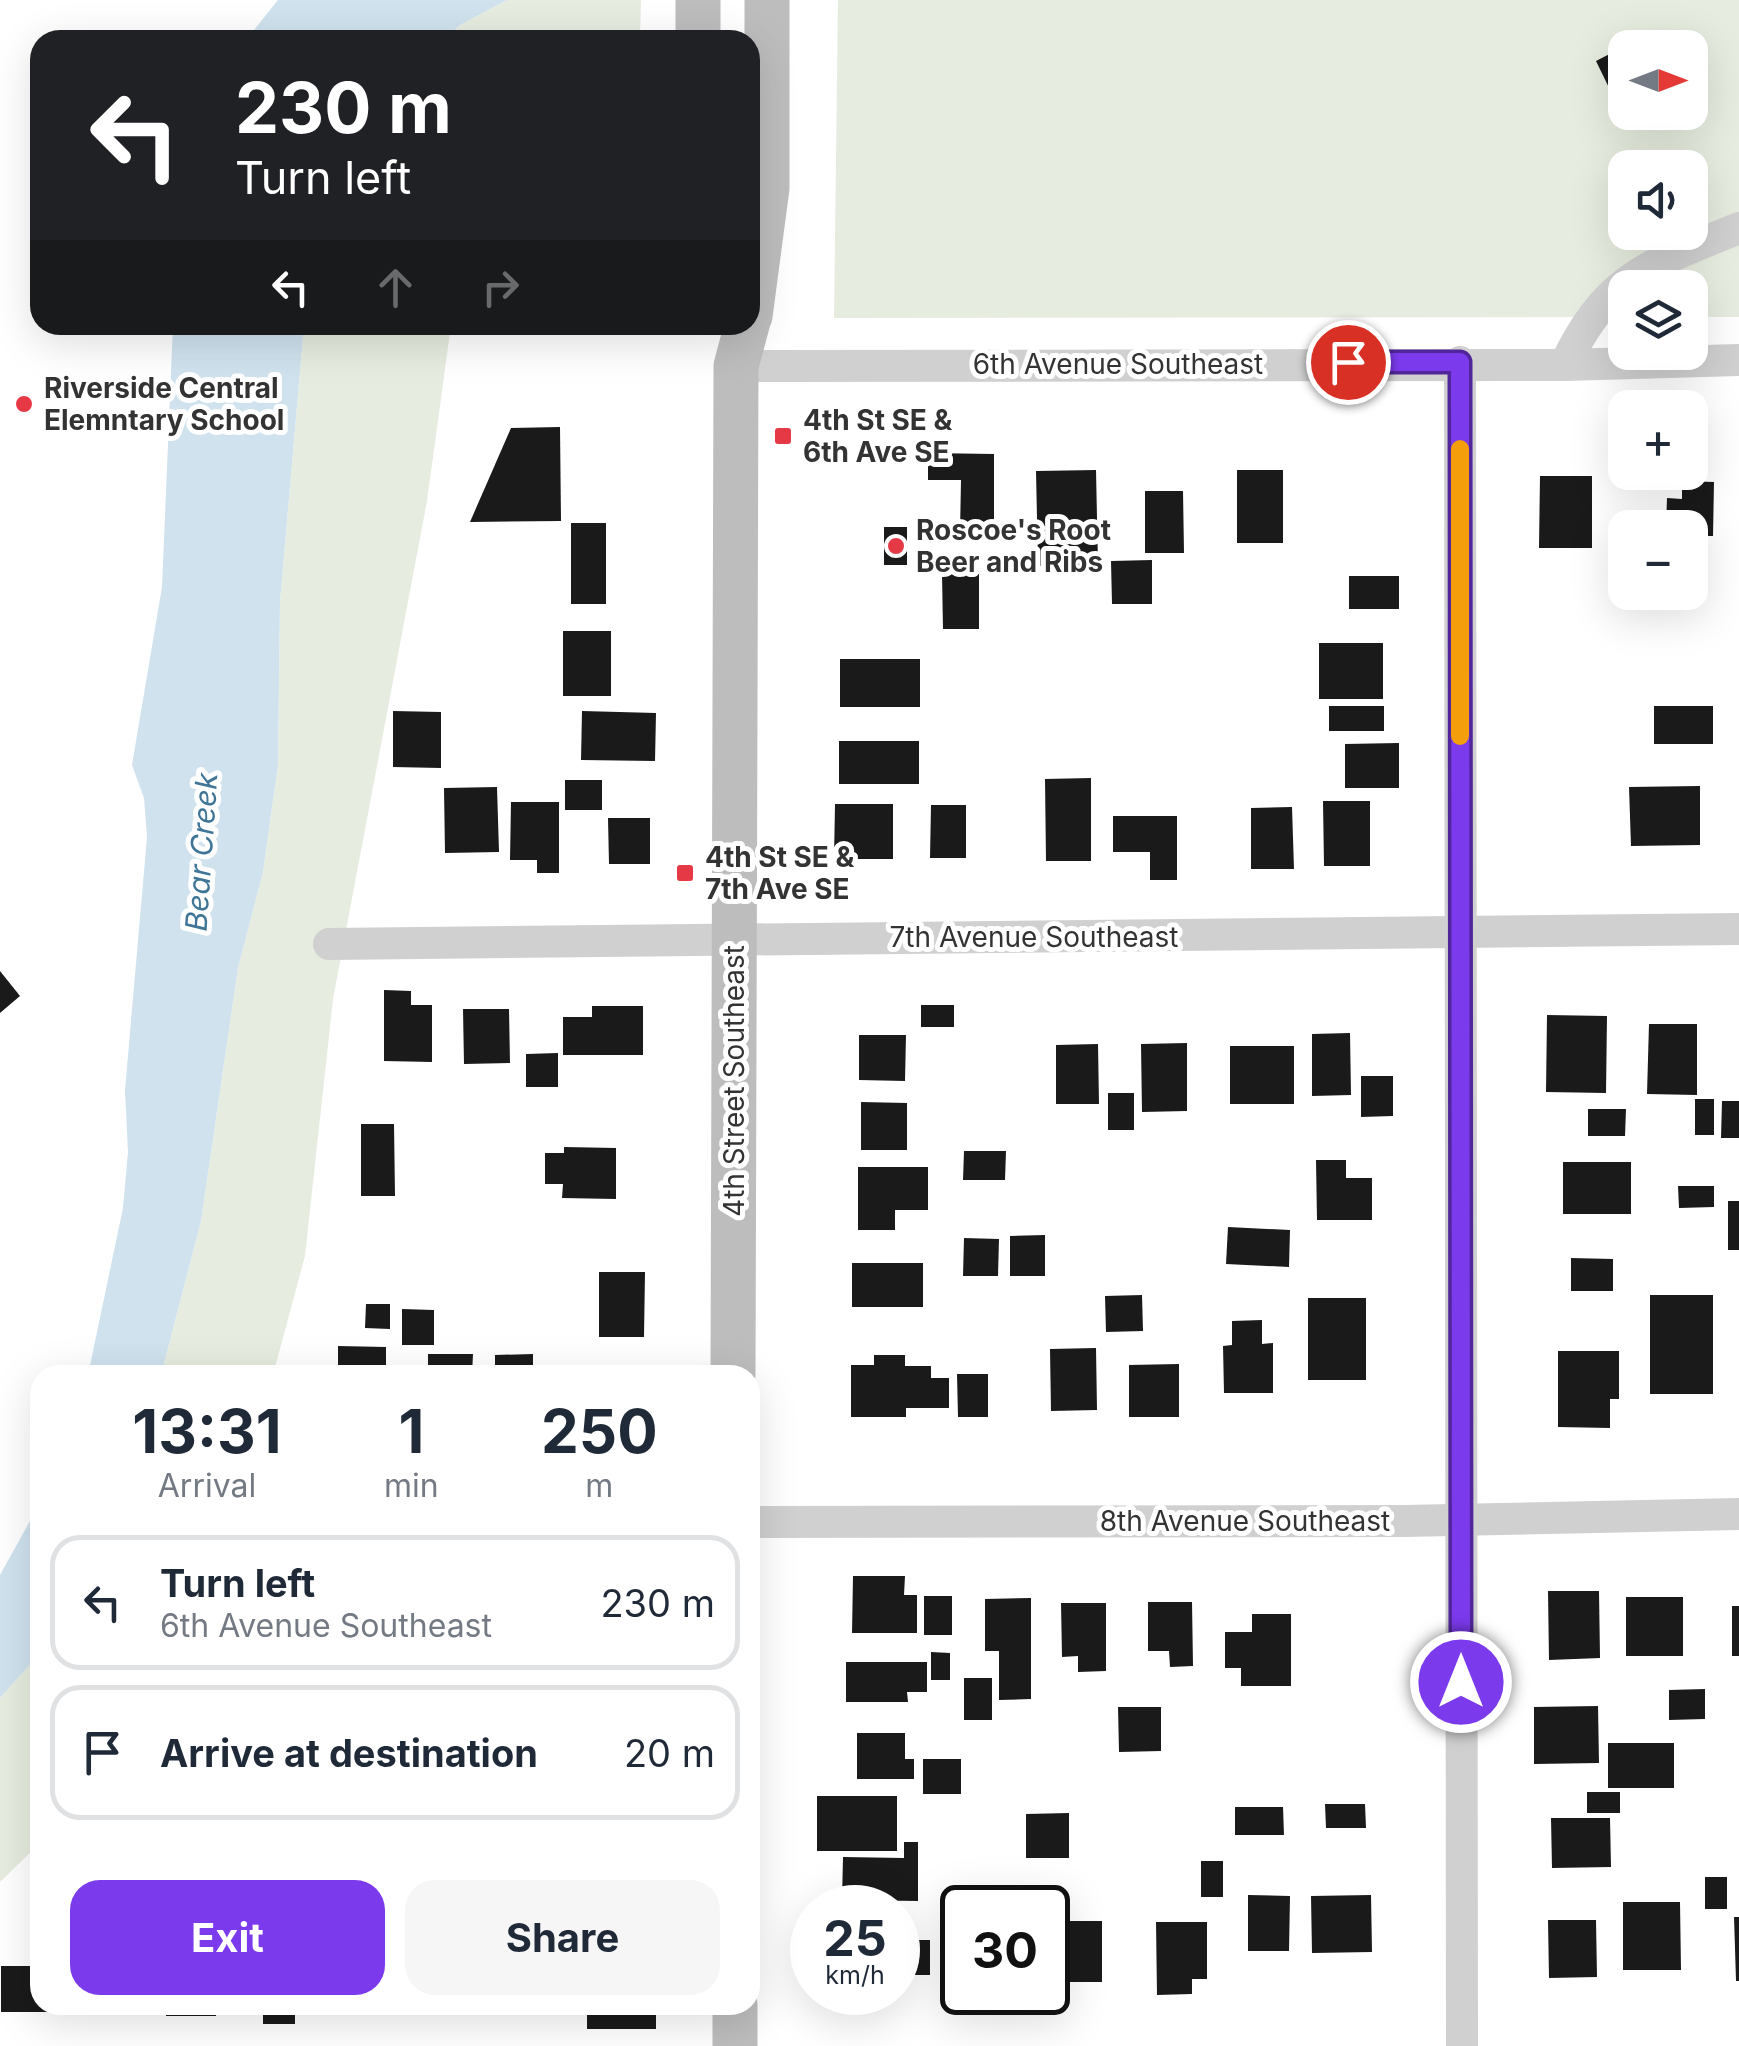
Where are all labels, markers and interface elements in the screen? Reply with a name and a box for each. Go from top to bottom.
north arrow [1608,30,1708,130]
map controls [1608,30,1708,610]
text: 230 m [235,65,452,150]
icon: left [70,70,200,200]
text: Turn left [235,150,411,205]
button: sound [1608,150,1708,250]
icon: left [263,260,318,315]
icon: ahead [368,260,423,315]
icon: right [473,260,528,315]
button: layers [1608,270,1708,370]
pin [1306,320,1391,405]
icon: arrive [1321,335,1376,390]
street label: 6th Avenue Southeast [973,347,1263,381]
place label: Riverside Central Elemntary School [44,371,284,437]
button: + [1608,390,1708,490]
marker: Riverside Central Elemntary School [13,393,35,415]
place label: 4th St SE & 6th Ave SE [803,403,953,469]
marker: 4th St SE & 6th Ave SE [772,425,794,447]
button: − [1608,510,1708,610]
place label: Roscoe's Root Beer and Ribs [916,513,1111,579]
marker: Roscoe's Root Beer and Ribs [885,535,907,557]
water label: Bear Creek [178,771,225,932]
place label: 4th St SE & 7th Ave SE [705,840,855,906]
marker: 4th St SE & 7th Ave SE [674,862,696,884]
street label: 7th Avenue Southeast [890,920,1178,954]
street label: 4th Street Southeast [717,945,751,1217]
text: 13:31 [132,1395,282,1467]
text: 1 [398,1395,424,1467]
text: 250 [541,1395,658,1467]
text: Arrival [158,1466,256,1505]
text: min [384,1466,439,1505]
text: m [585,1466,613,1505]
street label: 8th Avenue Southeast [1100,1504,1390,1538]
text: Turn left [160,1560,315,1606]
icon: left [75,1575,130,1630]
text: 230 m [600,1580,715,1626]
text: 6th Avenue Southeast [160,1606,492,1645]
position arrow [1409,1630,1513,1734]
icon: arrive [75,1725,130,1780]
text: Arrive at destination [160,1730,538,1776]
text: 20 m [624,1730,715,1776]
button: Exit [70,1880,385,1995]
button: Share [405,1880,720,1995]
speed limit sign: 30 [940,1885,1070,2015]
text: 25 [823,1908,887,1968]
text: km/h [825,1960,885,1990]

